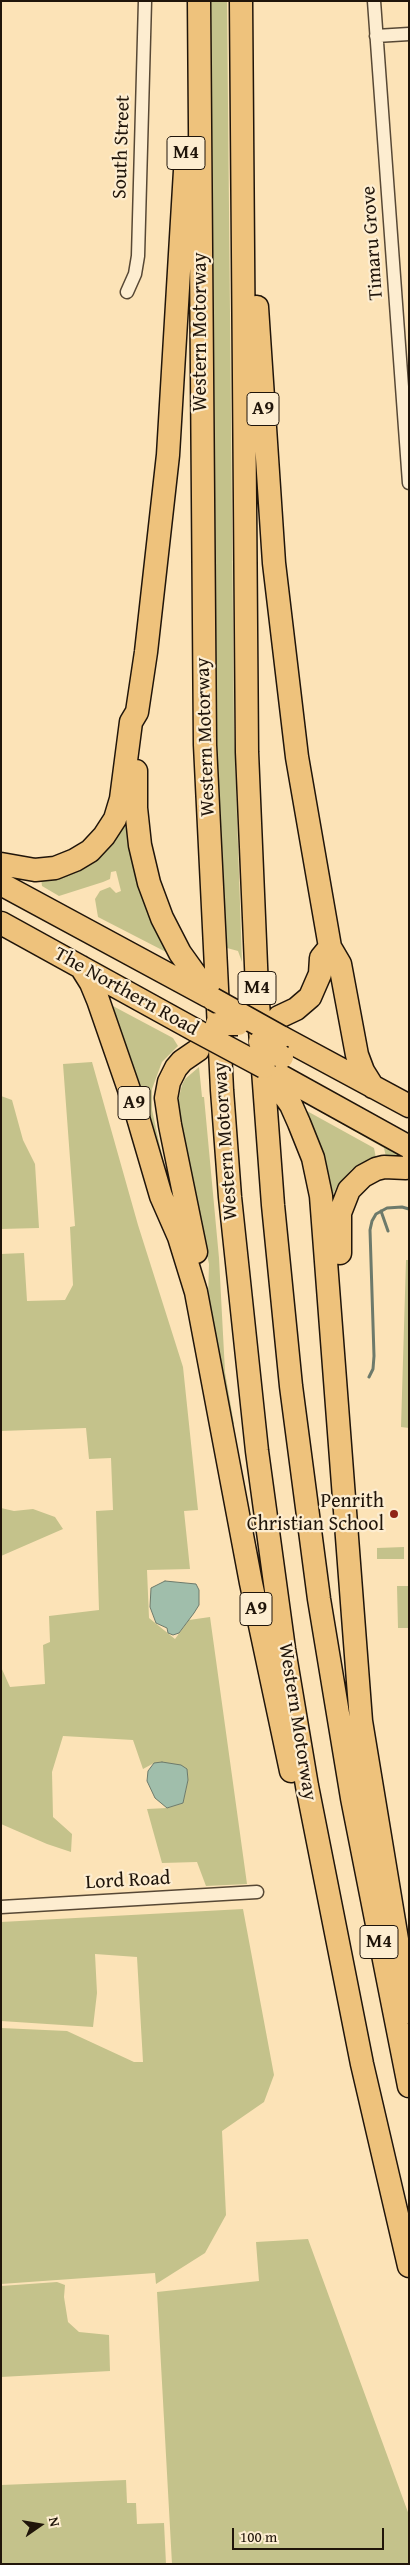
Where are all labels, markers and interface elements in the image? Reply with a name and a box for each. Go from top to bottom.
street label: South Street [108,95,136,199]
road number: M4 [167,136,205,170]
street label: Timaru Grove [357,185,389,301]
street label: Western Motorway [189,252,213,412]
road number: A9 [247,392,279,426]
street label: Western Motorway [191,657,221,817]
street label: The Northern Road [50,942,202,1042]
road number: M4 [238,971,276,1004]
street label: Western Motorway [208,1061,244,1221]
road number: A9 [118,1086,150,1120]
place label: Penrith Christian School [247,1490,384,1537]
marker: Penrith Christian School [388,1508,400,1520]
road number: A9 [240,1592,272,1626]
street label: Western Motorway [273,1641,321,1803]
street label: Lord Road [85,1867,171,1895]
road number: M4 [360,1925,398,1958]
north arrow [15,2500,65,2550]
text: N [44,2515,65,2528]
scale bar [235,2518,388,2550]
text: 100 m [240,2526,277,2547]

